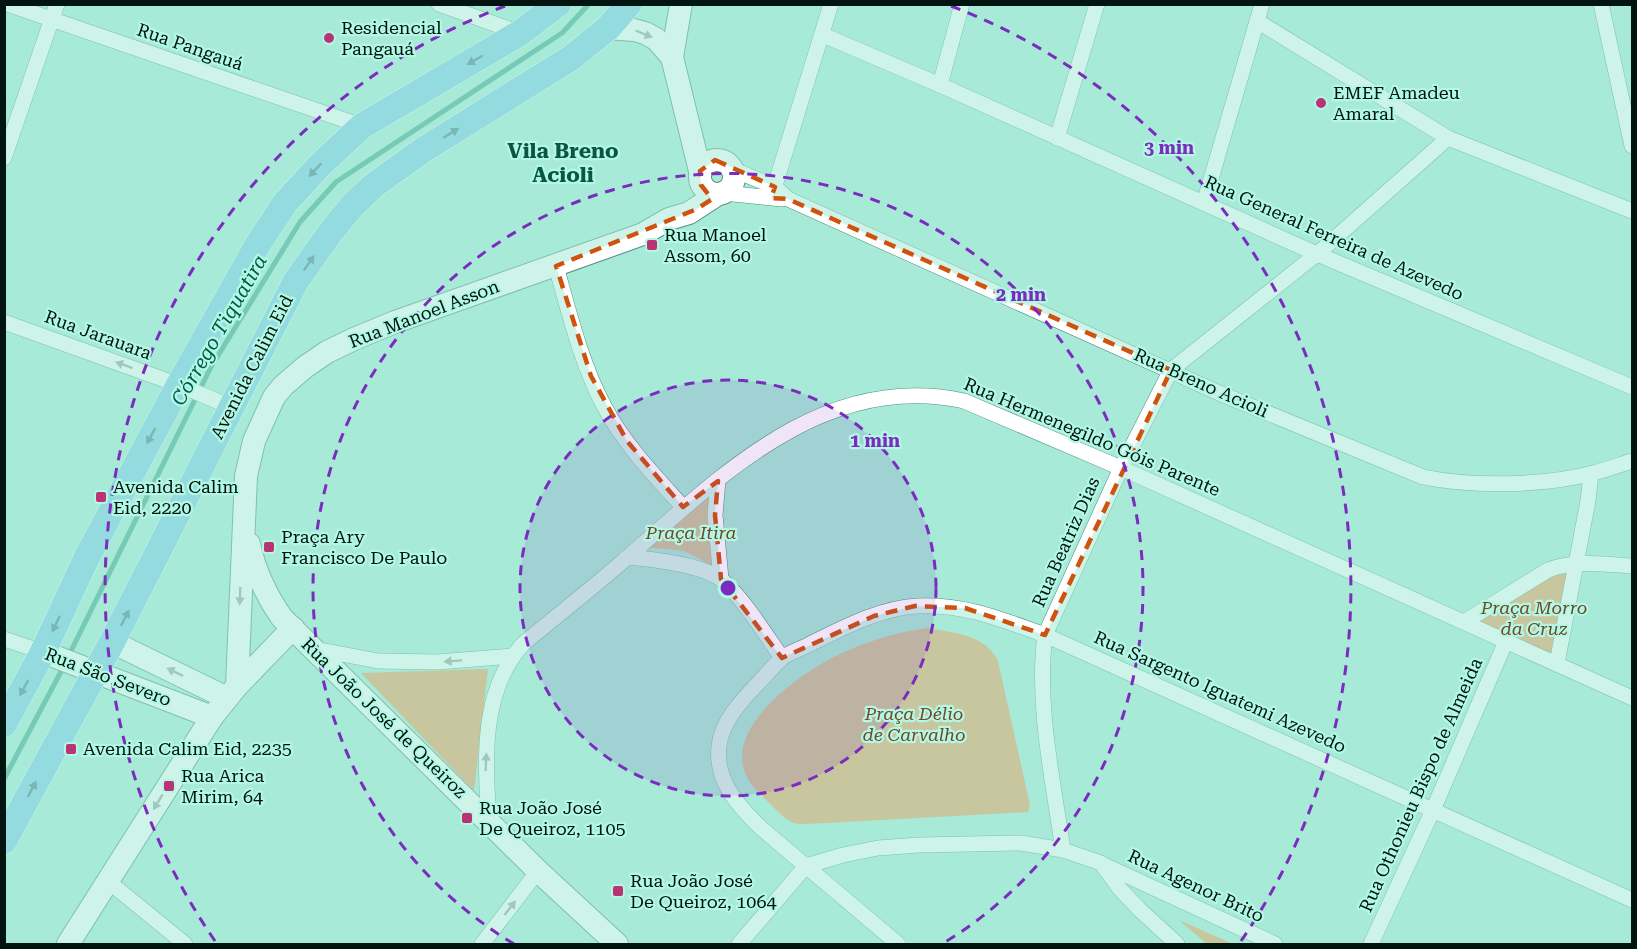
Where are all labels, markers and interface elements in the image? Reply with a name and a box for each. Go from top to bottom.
place label: Residencial Pangauá [341,17,442,59]
street label: Rua Pangauá [134,19,246,75]
one-way arrow [636,29,654,39]
marker: Residencial Pangauá [322,31,336,45]
one-way arrow [466,55,483,65]
place label: EMEF Amadeu Amaral [1333,82,1460,124]
marker: EMEF Amadeu Amaral [1314,96,1328,110]
one-way arrow [443,128,459,139]
text: 3 min [1144,137,1194,158]
district label: Vila Breno Acioli [507,139,619,187]
one-way arrow [309,163,323,177]
street label: Rua General Ferreira de Azevedo [1201,171,1467,304]
place label: Rua Manoel Assom, 60 [664,224,767,266]
marker: Rua Manoel Assom, 60 [645,238,659,252]
water label: Córrego Tiquatira [166,250,272,410]
one-way arrow [303,255,314,271]
street label: Rua Manoel Asson [346,275,502,352]
text: 2 min [996,284,1046,305]
street label: Avenida Calim Eid [206,291,297,442]
street label: Rua Jarauara [42,306,155,364]
street label: Rua Breno Acioli [1131,344,1272,422]
one-way arrow [115,359,133,369]
street label: Rua Hermenegildo Góis Parente [961,373,1224,500]
one-way arrow [146,428,156,445]
text: 1 min [850,430,900,451]
street label: Rua Beatriz Dias [1027,474,1104,610]
place label: Avenida Calim Eid, 2220 [113,476,239,518]
marker: Avenida Calim Eid, 2220 [94,490,108,504]
park label: Praça Itira [645,522,737,543]
place label: Praça Ary Francisco De Paulo [281,526,447,568]
marker: Praça Ary Francisco De Paulo [262,540,276,554]
centre of rings [718,578,738,598]
one-way arrow [236,586,245,605]
park label: Praça Morro da Cruz [1480,597,1587,639]
one-way arrow [120,609,130,626]
one-way arrow [52,615,61,632]
street label: Rua Sargento Iguatemi Azevedo [1091,626,1350,757]
street label: Rua João José de Queiroz [297,633,472,802]
street label: Rua São Severo [42,643,174,710]
street label: Rua Othonieu Bispo de Almeida [1355,654,1486,915]
one-way arrow [444,656,463,666]
one-way arrow [166,668,183,677]
one-way arrow [19,680,29,697]
park label: Praça Délio de Carvalho [863,703,965,745]
place label: Avenida Calim Eid, 2235 [83,738,292,759]
marker: Avenida Calim Eid, 2235 [64,742,78,756]
one-way arrow [482,753,491,772]
place label: Rua Arica Mirim, 64 [181,765,264,807]
marker: Rua Arica Mirim, 64 [162,779,176,793]
one-way arrow [27,781,37,798]
one-way arrow [153,794,164,810]
place label: Rua João José De Queiroz, 1105 [479,797,626,839]
marker: Rua João José De Queiroz, 1105 [460,811,474,825]
street label: Rua Agenor Brito [1125,845,1267,926]
place label: Rua João José De Queiroz, 1064 [630,870,777,912]
marker: Rua João José De Queiroz, 1064 [611,884,625,898]
one-way arrow [504,900,516,915]

